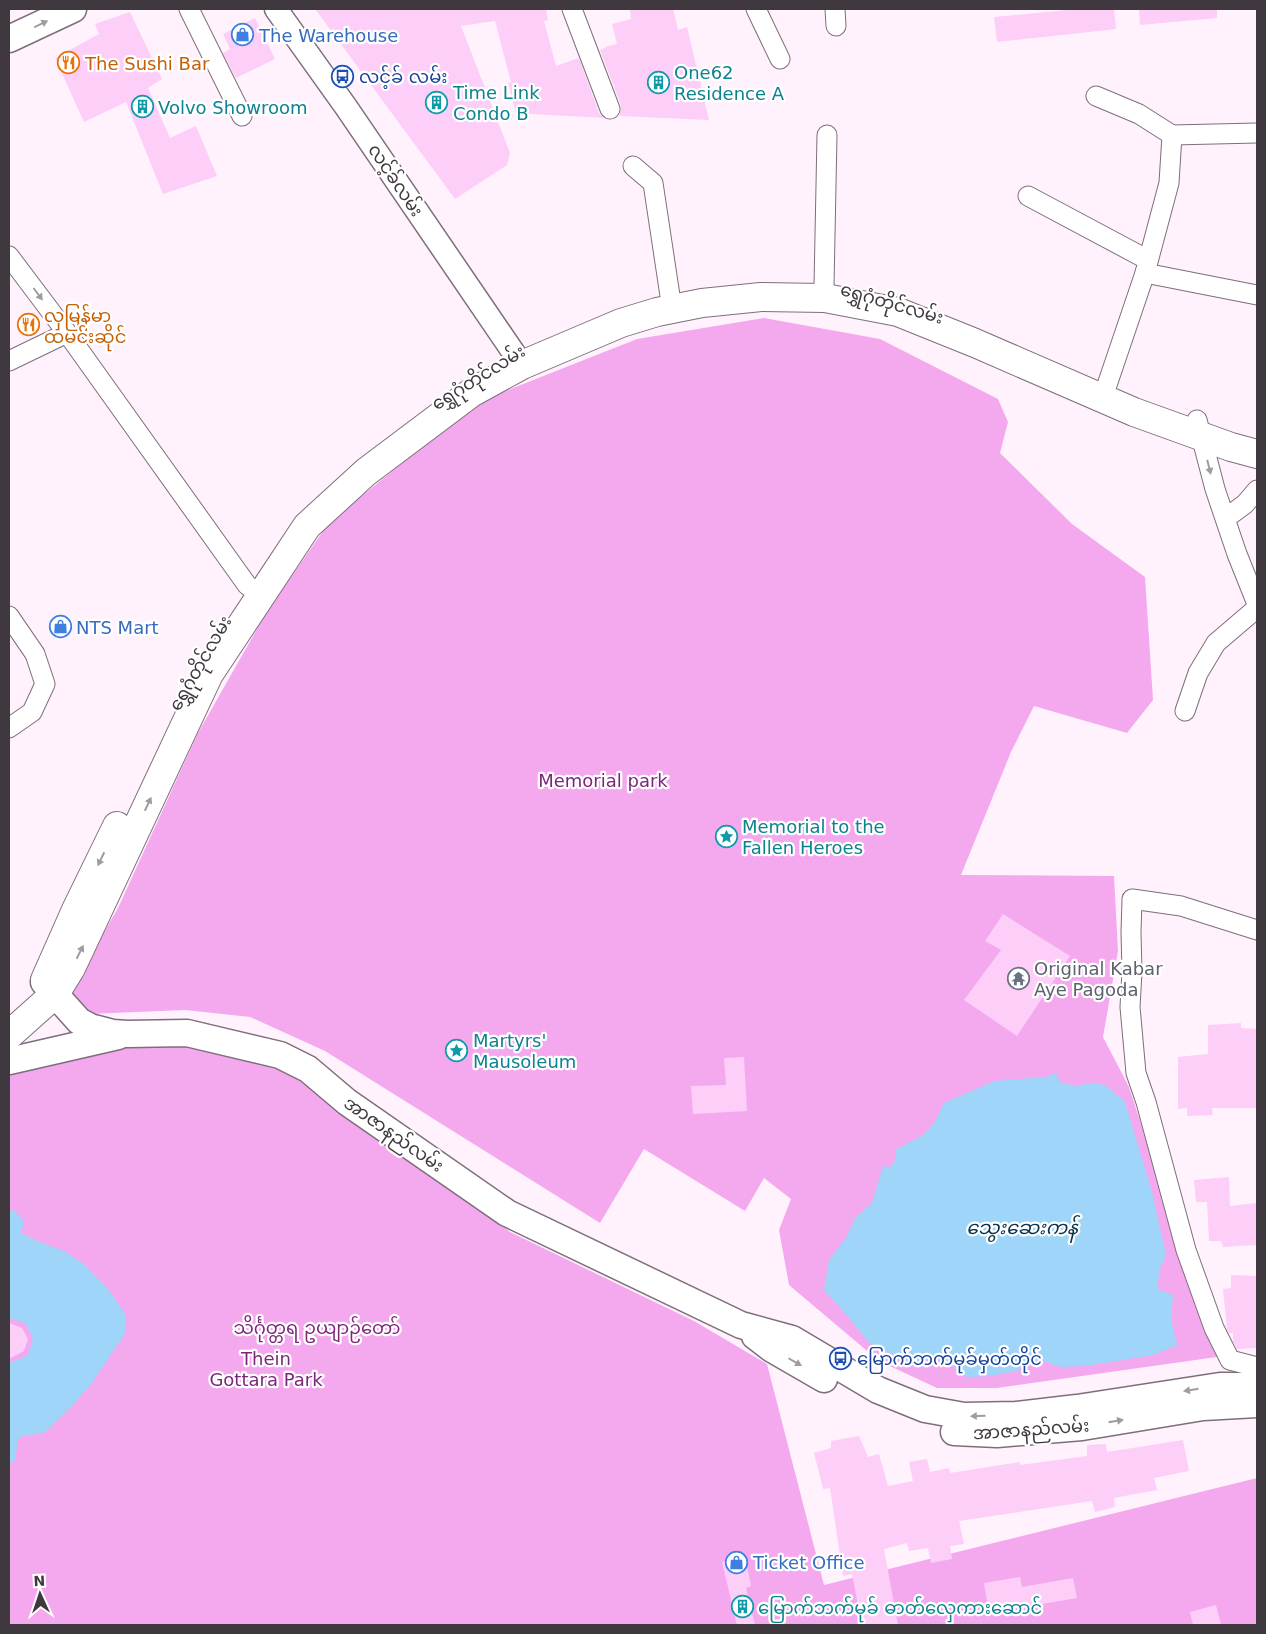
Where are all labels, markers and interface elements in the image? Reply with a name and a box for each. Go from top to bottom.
one-way arrow [34,20,48,28]
shop icon: The Warehouse [231,23,255,47]
place label: The Warehouse [258,25,398,46]
restaurant icon: The Sushi Bar [57,51,81,75]
place label: The Sushi Bar [84,53,210,74]
place label: One62 Residence A [674,62,785,104]
bus stop icon: လင့်ခ် လမ်း [331,64,355,88]
place label: လင့်ခ် လမ်း [359,64,448,89]
building icon: One62 Residence A [646,70,670,94]
place label: Time Link Condo B [452,82,540,124]
building icon: Time Link Condo B [425,90,449,114]
building icon: Volvo Showroom [130,95,154,119]
place label: Volvo Showroom [158,97,307,118]
street label: လင့်ခ်လမ်း [362,139,430,221]
street label: ရွှေဂုံတိုင်လမ်း [837,275,947,333]
one-way arrow [33,287,43,301]
place label: လှမြန်မာ ထမင်းဆိုင် [44,303,126,352]
restaurant icon: လှမြန်မာ ထမင်းဆိုင် [16,313,40,337]
street label: ရွှေဂုံတိုင်လမ်း [426,337,531,418]
one-way arrow [1205,460,1213,475]
street label: ရွှေဂုံတိုင်လမ်း [162,610,240,717]
shop icon: NTS Mart [48,615,72,639]
place label: NTS Mart [76,617,159,638]
park label: Memorial park [538,770,668,791]
one-way arrow [144,797,152,811]
place label: Memorial to the Fallen Heroes [742,816,885,858]
place icon: Memorial to the Fallen Heroes [714,824,738,848]
one-way arrow [97,852,105,866]
one-way arrow [76,944,84,959]
place label: Original Kabar Aye Pagoda [1034,958,1163,1000]
temple icon: Original Kabar Aye Pagoda [1006,966,1030,990]
place label: Martyrs' Mausoleum [473,1030,576,1072]
place icon: Martyrs' Mausoleum [445,1038,469,1062]
street label: အာဇာနည်လမ်း [337,1090,449,1180]
water label: သွေးဆေးကန် [966,1214,1081,1243]
park label: သိင်္ဂုတ္တရ ဥယျာဉ်တော် [233,1314,401,1343]
place label: မြောက်ဘက်မုခ်မှတ်တိုင် [857,1345,1042,1374]
bus stop icon: မြောက်ဘက်မုခ်မှတ်တိုင် [829,1346,853,1370]
park label: Thein Gottara Park [209,1348,323,1390]
one-way arrow [789,1358,802,1367]
one-way arrow [1183,1387,1199,1395]
one-way arrow [970,1412,986,1420]
street label: အာဇာနည်လမ်း [972,1412,1090,1449]
one-way arrow [1108,1417,1124,1425]
shop icon: Ticket Office [725,1550,749,1574]
place label: Ticket Office [752,1552,865,1573]
north arrow [15,1569,65,1619]
text: N [33,1573,46,1589]
building icon: မြောက်ဘက်မုခ် ဓာတ်လှေကားဆောင် [730,1595,754,1619]
place label: မြောက်ဘက်မုခ် ဓာတ်လှေကားဆောင် [758,1595,1042,1623]

